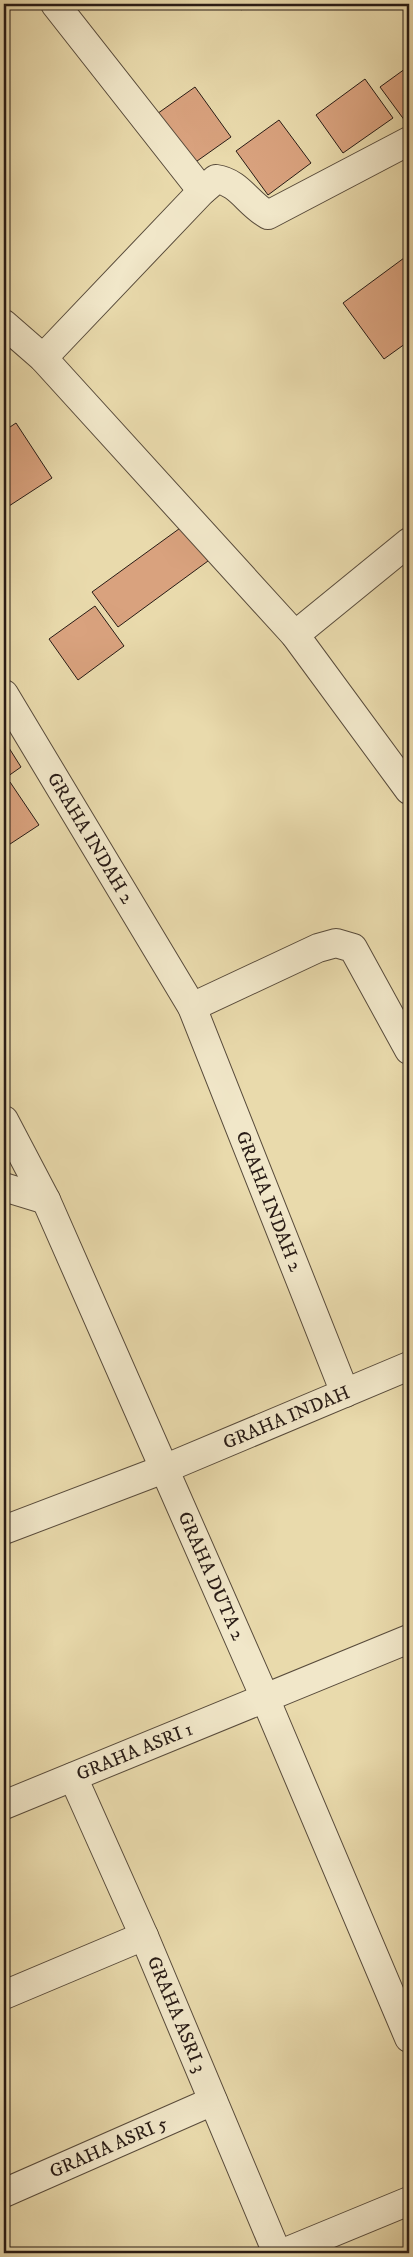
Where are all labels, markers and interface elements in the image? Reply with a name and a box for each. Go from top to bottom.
street label: GRAHA INDAH 2 [42,768,139,908]
street label: GRAHA INDAH 2 [231,1128,307,1275]
street label: GRAHA INDAH [219,1381,353,1454]
street label: GRAHA DUTA 2 [173,1508,250,1644]
street label: GRAHA ASRI 1 [73,1717,196,1786]
street label: GRAHA ASRI 3 [142,1953,211,2076]
street label: GRAHA ASRI 5 [46,2111,171,2183]

